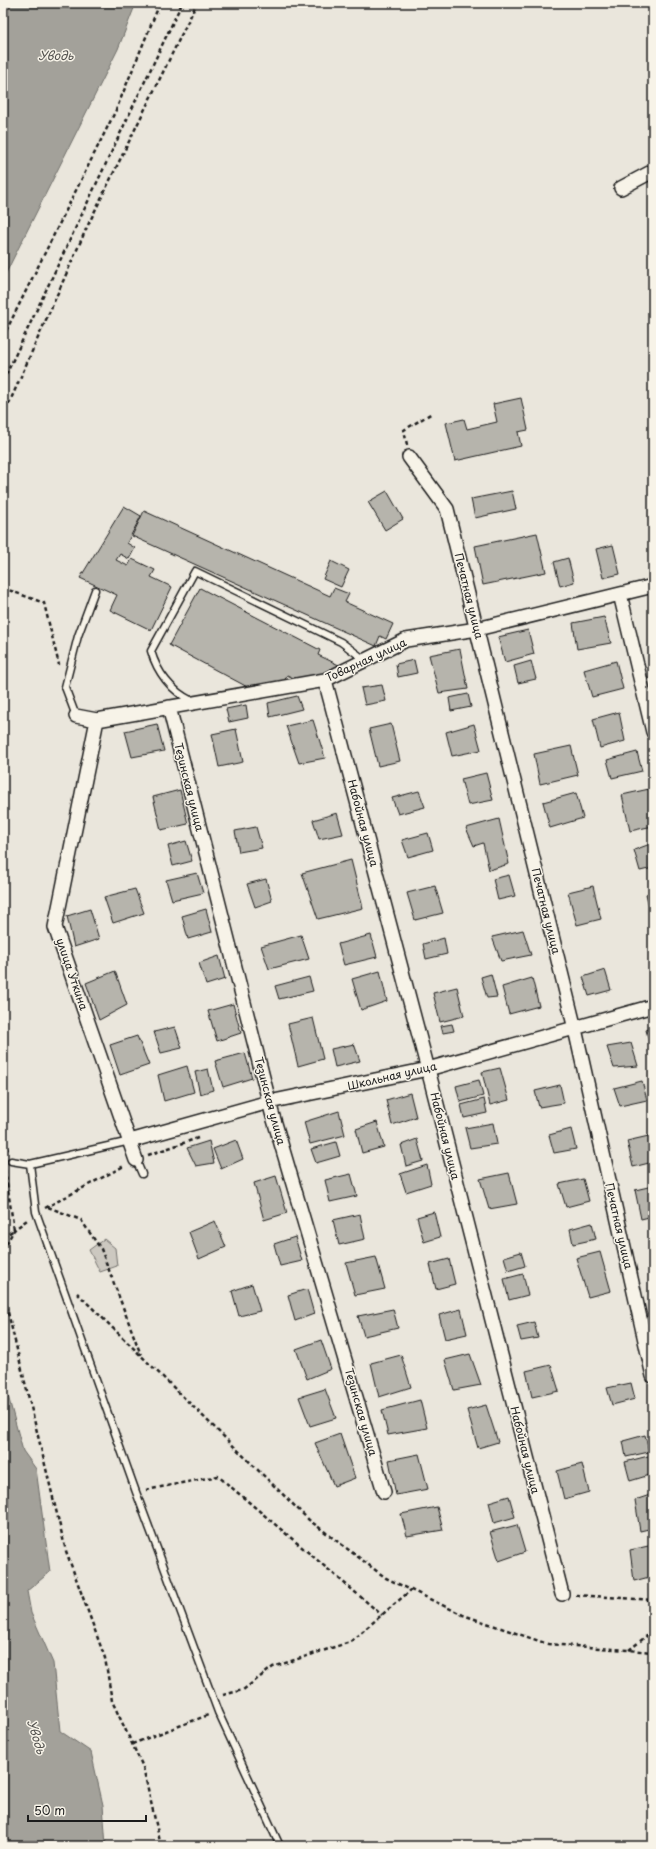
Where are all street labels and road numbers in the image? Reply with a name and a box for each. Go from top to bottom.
street label: Печатная улица [451,551,488,641]
street label: Товарная улица [323,633,409,686]
street label: Тезинская улица [170,741,209,833]
street label: Набойная улица [344,777,383,868]
street label: Печатная улица [528,866,565,956]
street label: улица Уткина [52,935,93,1012]
street label: Тезинская улица [251,1055,290,1147]
street label: Школьная улица [345,1057,438,1094]
street label: Набойная улица [426,1090,465,1182]
street label: Печатная улица [601,1181,638,1271]
street label: Тезинская улица [341,1366,382,1458]
street label: Набойная улица [506,1404,545,1496]

